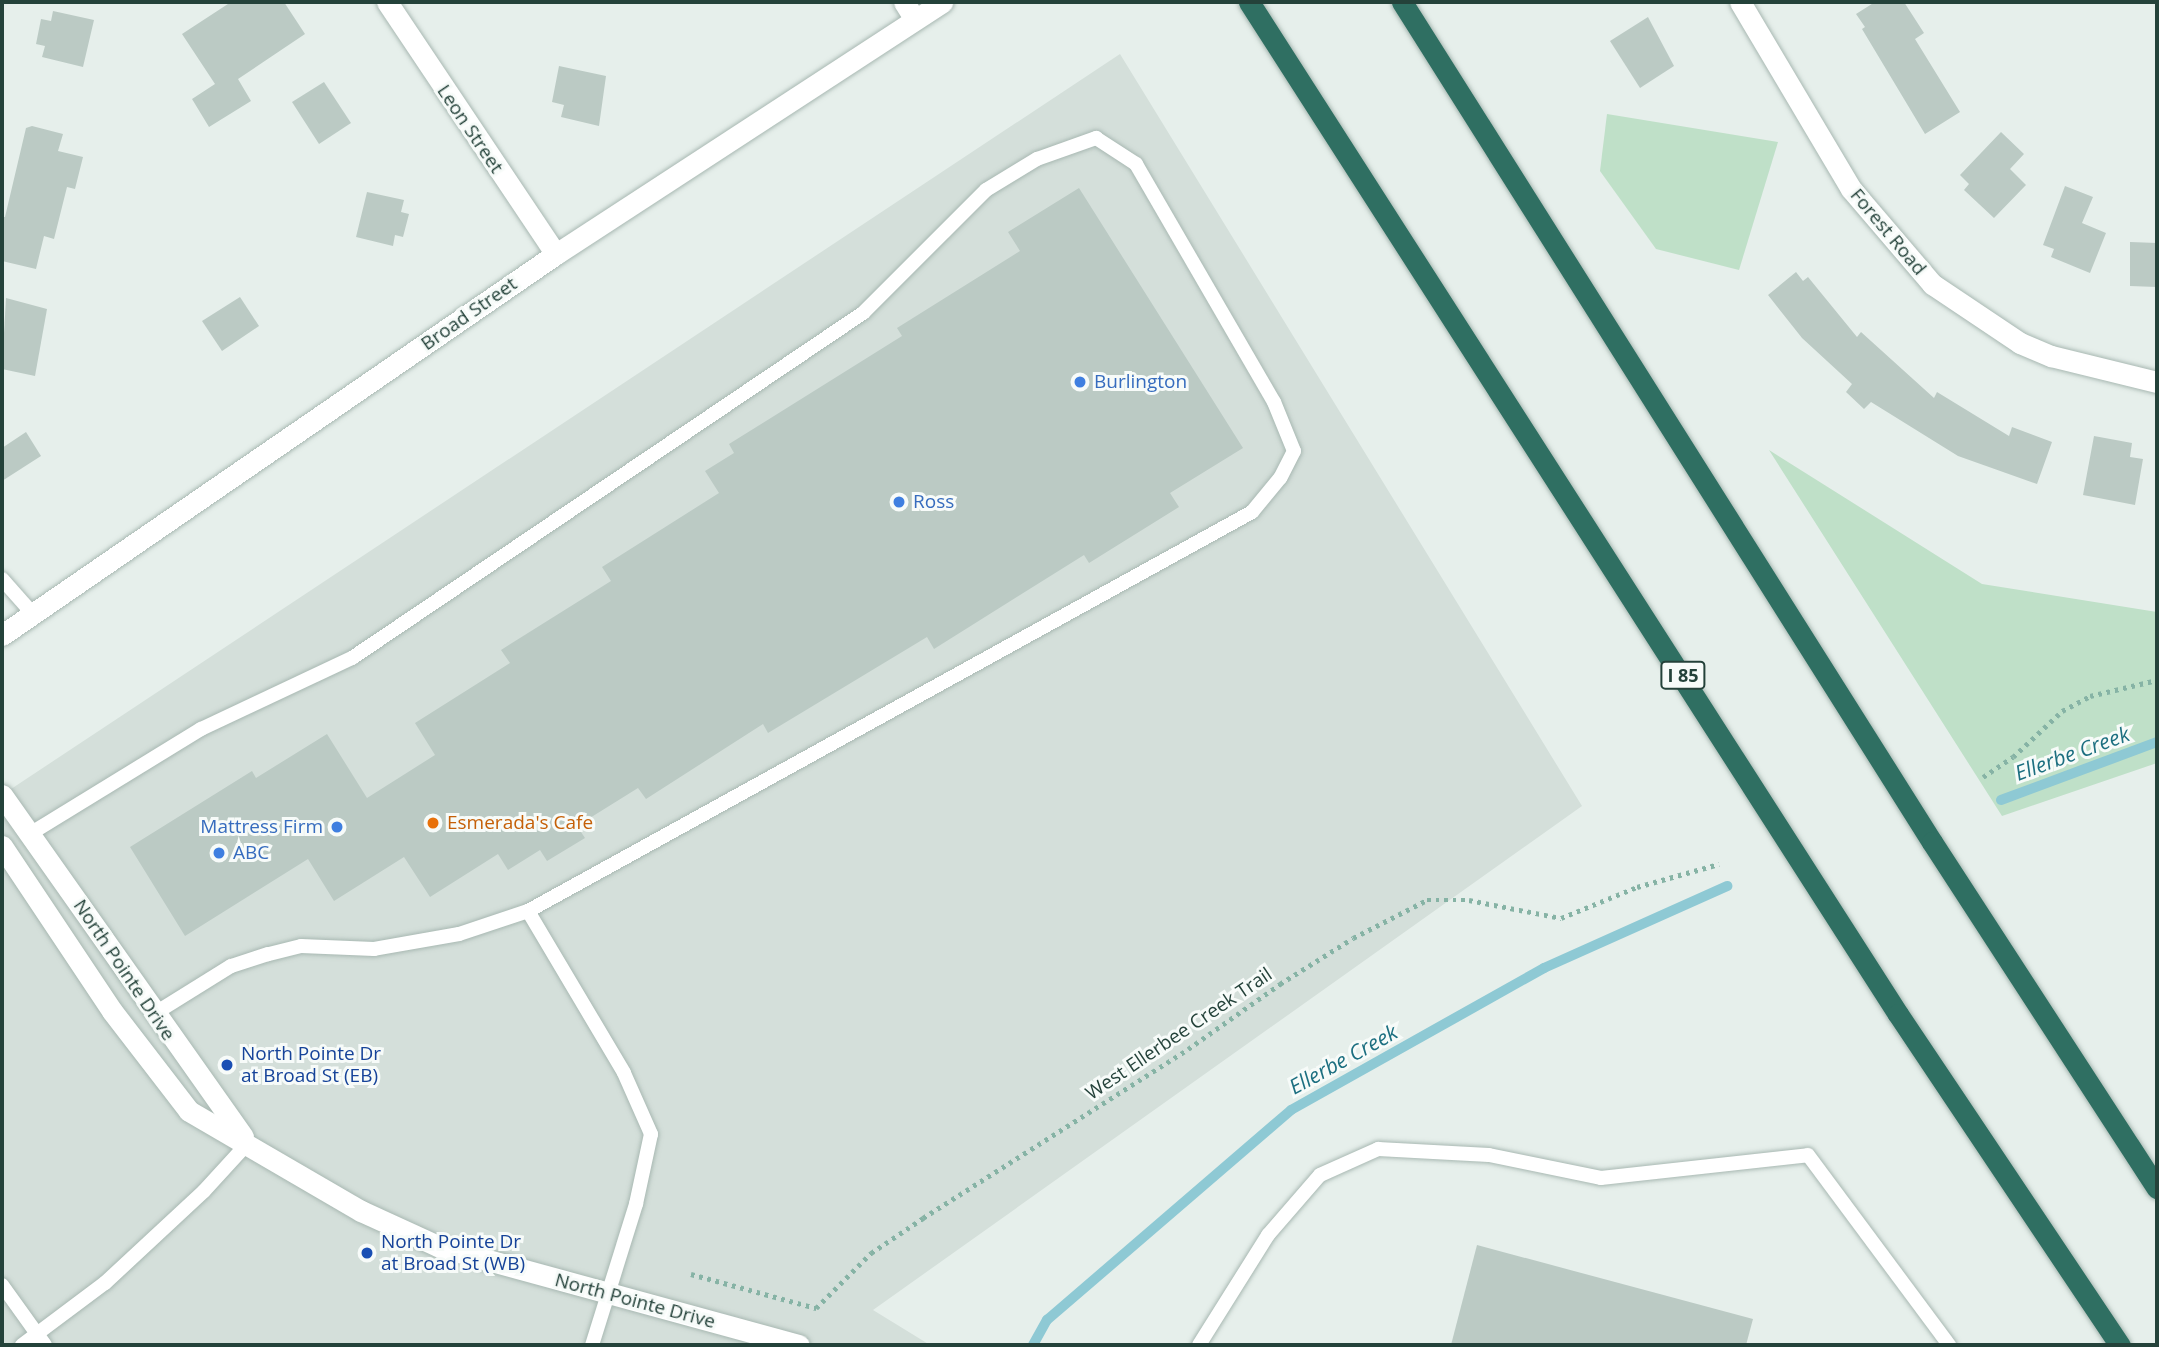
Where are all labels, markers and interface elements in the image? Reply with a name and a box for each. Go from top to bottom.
street label: Leon Street [432,80,508,178]
street label: Forest Road [1845,184,1931,280]
street label: Broad Street [417,273,521,355]
place label: Burlington [1094,371,1187,393]
marker: Burlington [1072,374,1088,390]
place label: Ross [913,491,954,513]
marker: Ross [891,494,907,510]
road number: I 85 [1660,660,1706,690]
water label: Ellerbe Creek [2011,721,2133,785]
place label: Esmerada's Cafe [447,812,593,834]
marker: Esmerada's Cafe [425,815,441,831]
place label: Mattress Firm [200,816,323,838]
marker: Mattress Firm [329,819,345,835]
place label: ABC [233,842,269,864]
marker: ABC [211,845,227,861]
street label: North Pointe Drive [68,895,180,1045]
street label: West Ellerbee Creek Trail [1082,963,1276,1105]
water label: Ellerbe Creek [1284,1019,1402,1099]
place label: North Pointe Dr at Broad St (EB) [241,1043,381,1087]
marker: North Pointe Dr at Broad St (EB) [219,1057,235,1073]
place label: North Pointe Dr at Broad St (WB) [381,1231,525,1275]
marker: North Pointe Dr at Broad St (WB) [359,1245,375,1261]
street label: North Pointe Drive [552,1269,718,1333]

